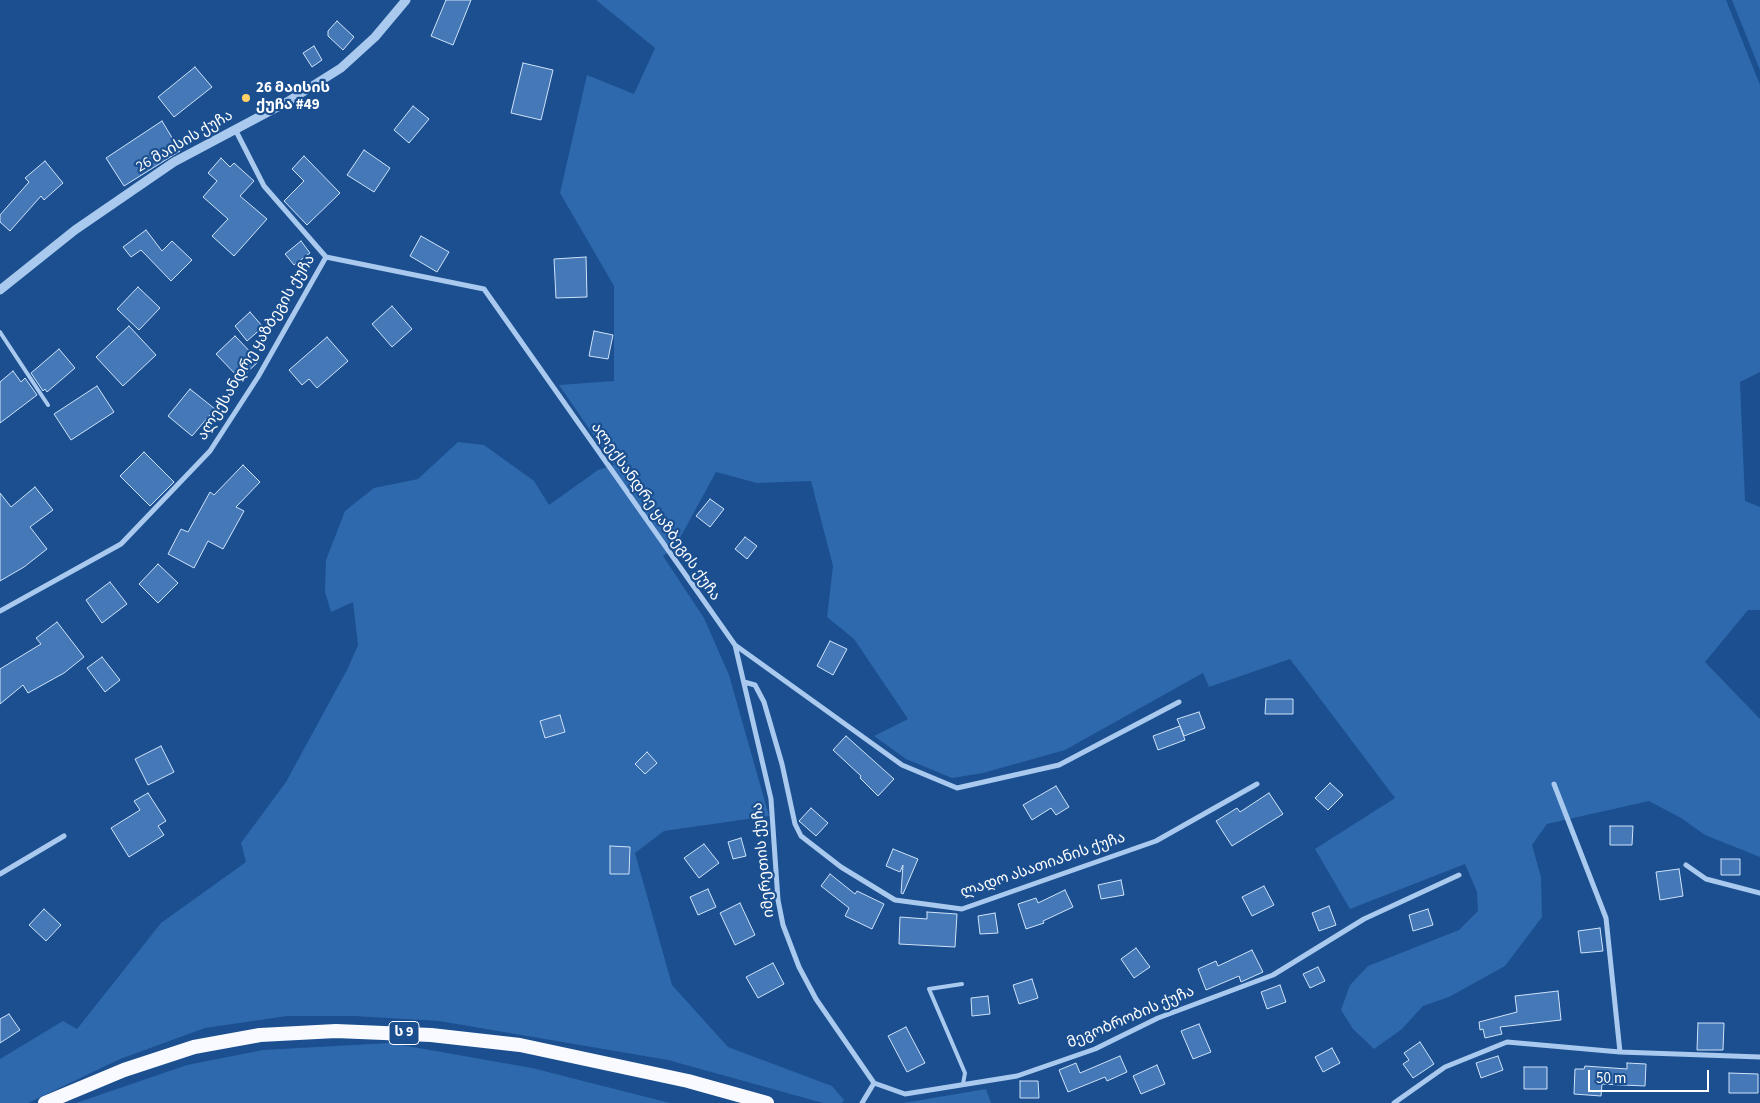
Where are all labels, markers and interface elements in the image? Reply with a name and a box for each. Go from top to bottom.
place label: 26 მაისის ქუჩა #49 [256,80,330,115]
marker: 26 მაისის ქუჩა #49 [240,92,252,104]
street label: 26 მაისის ქუჩა [133,107,237,177]
street label: ალექსანდრე ყაზბეგის ქუჩა [194,252,320,444]
street label: ალექსანდრე ყაზბეგის ქუჩა [586,419,724,605]
street label: იმერეთის ქუჩა [749,801,779,919]
street label: ლადო ასათიანის ქუჩა [958,829,1128,903]
street label: მეგობრობის ქუჩა [1065,983,1197,1053]
road number: ს 9 [389,1021,419,1044]
scale bar [1590,1060,1711,1092]
text: 50 m [1596,1068,1626,1089]

